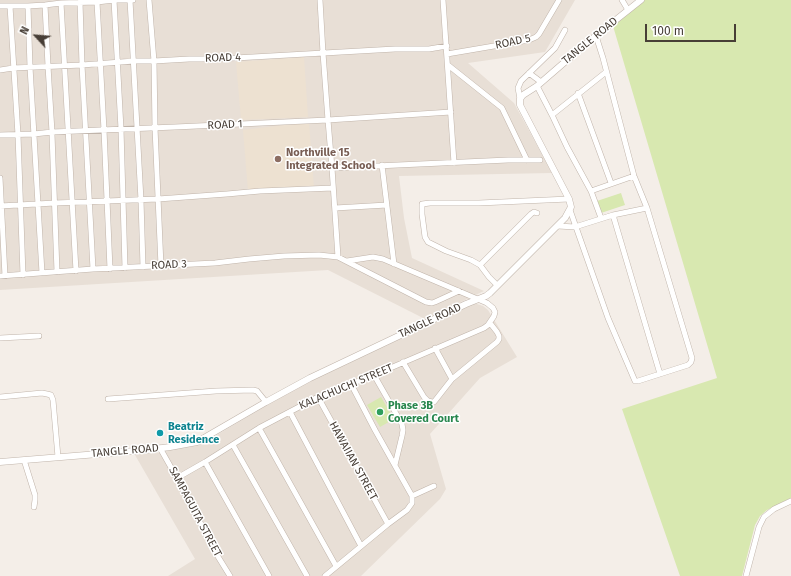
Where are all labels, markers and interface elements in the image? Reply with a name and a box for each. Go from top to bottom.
street label: TANGLE ROAD [560,15,620,67]
north arrow [16,16,56,56]
scale bar [647,16,738,42]
text: N [17,24,32,37]
text: 100 m [652,24,684,38]
street label: ROAD 5 [494,32,532,52]
street label: ROAD 4 [205,51,241,65]
street label: ROAD 1 [207,117,243,133]
place label: Northville 15 Integrated School [286,146,375,172]
marker: Northville 15 Integrated School [273,154,283,164]
street label: ROAD 3 [151,257,187,273]
street label: TANGLE ROAD [397,301,463,341]
street label: KALACHUCHI STREET [297,361,395,413]
place label: Phase 3B Covered Court [388,399,459,425]
marker: Phase 3B Covered Court [375,407,385,417]
street label: HAWAIIAN STREET [326,419,380,503]
place label: Beatriz Residence [168,420,219,446]
marker: Beatriz Residence [155,428,165,438]
street label: TANGLE ROAD [91,441,159,461]
street label: SAMPAGUITA STREET [166,465,224,559]

